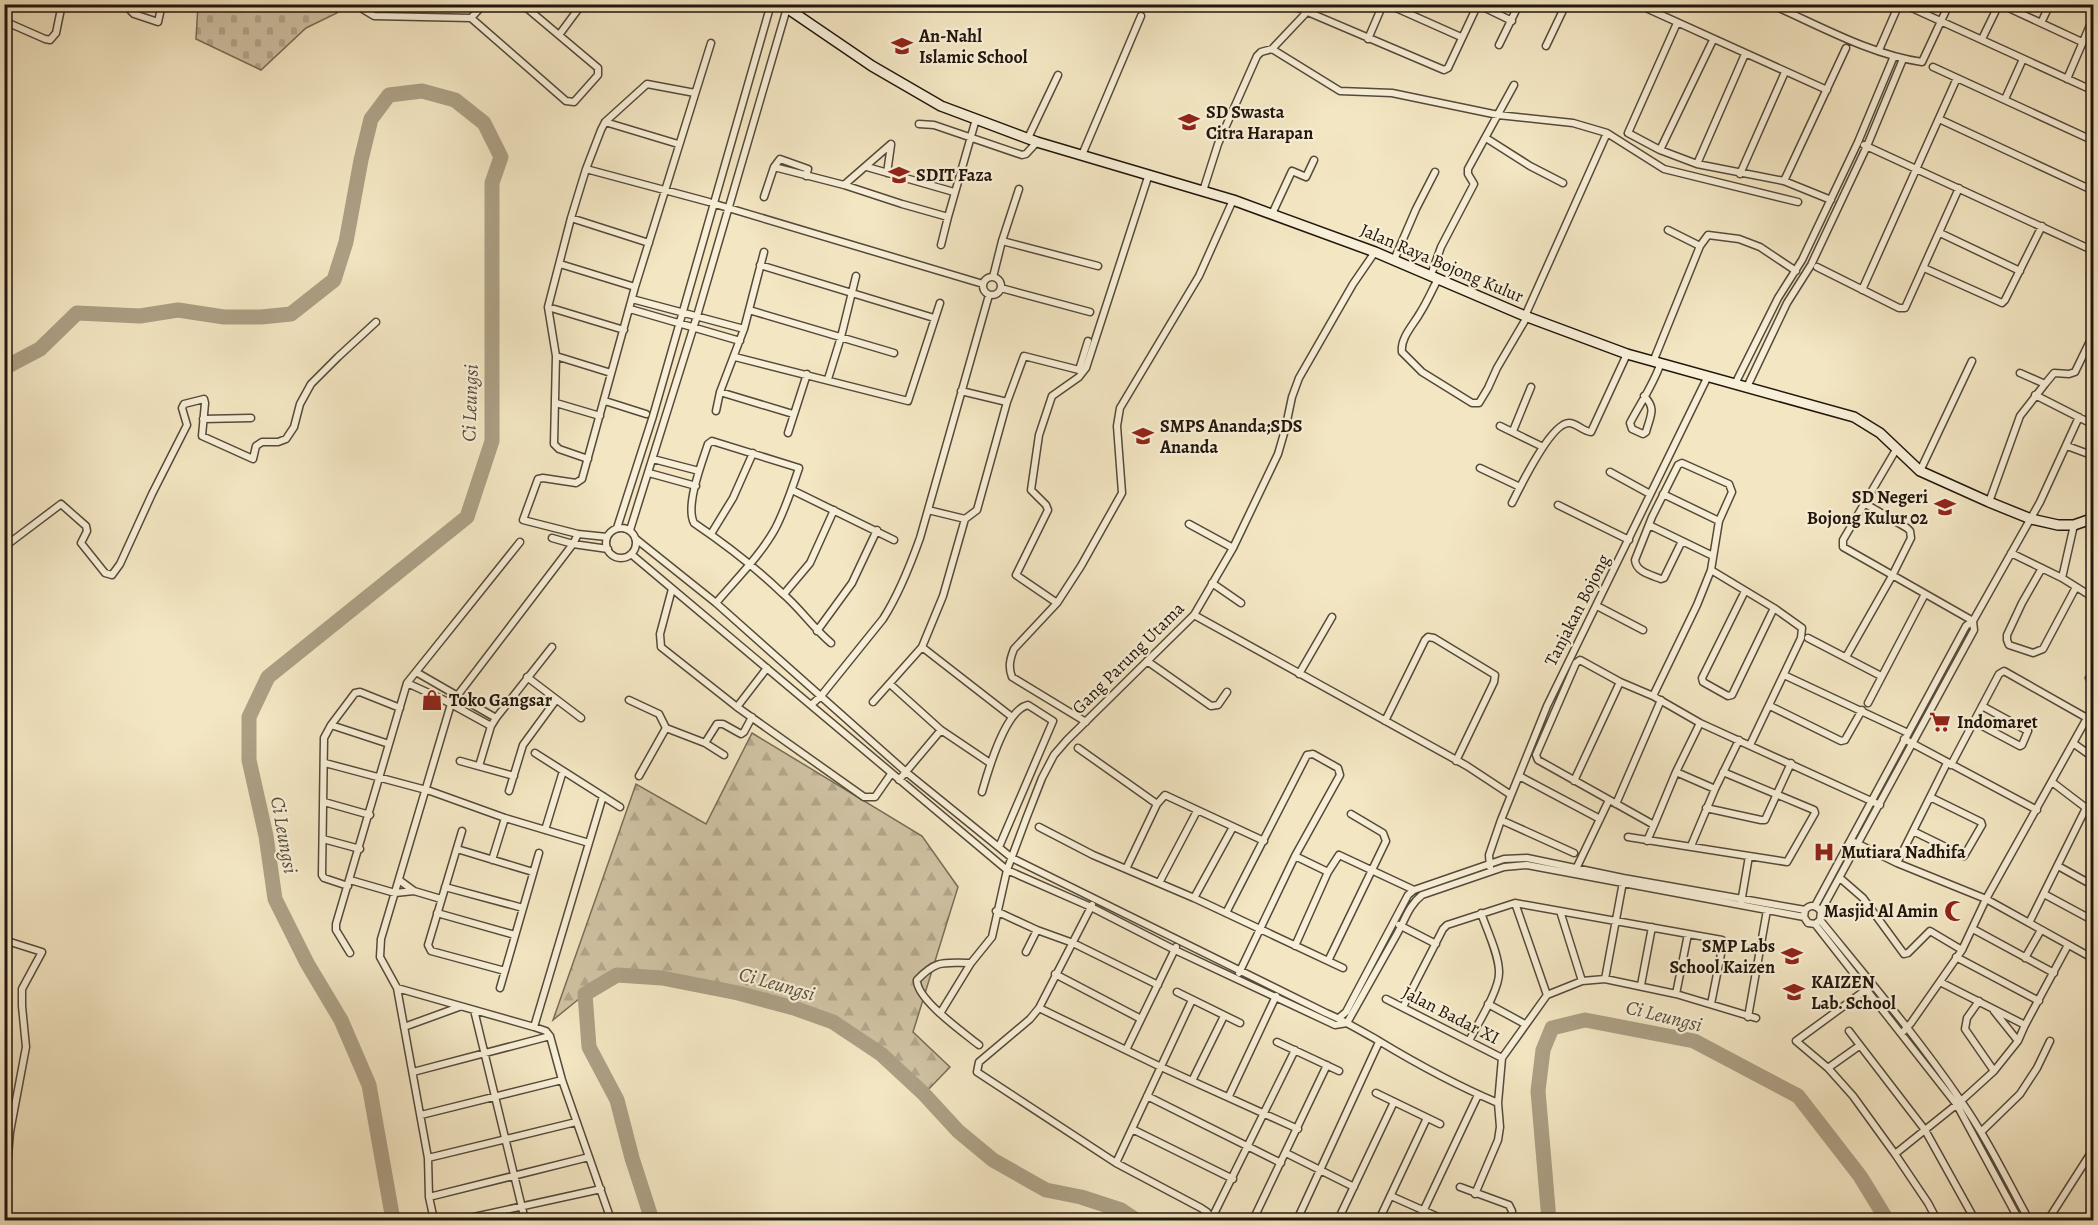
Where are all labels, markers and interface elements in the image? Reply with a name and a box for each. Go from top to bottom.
place label: An-Nahl Islamic School [918,24,1028,69]
school or university icon: An-Nahl Islamic School [890,34,914,58]
place label: SD Swasta Citra Harapan [1206,100,1313,145]
school or university icon: SD Swasta Citra Harapan [1177,110,1201,134]
school or university icon: SDIT Faza [887,163,911,187]
place label: SDIT Faza [916,163,993,187]
street label: Jalan Raya Bojong Kulur [1357,218,1528,308]
water label: Ci Leungsi [455,364,485,442]
place label: SMPS Ananda;SDS Ananda [1159,414,1302,459]
school or university icon: SMPS Ananda;SDS Ananda [1131,424,1155,448]
place label: SD Negeri Bojong Kulur 02 [1807,485,1928,530]
school or university icon: SD Negeri Bojong Kulur 02 [1933,495,1957,519]
street label: Tanjakan Bojong [1539,550,1615,670]
street label: Gang Parung Utama [1067,596,1190,719]
shop icon: Toko Gangsar [420,688,444,712]
place label: Toko Gangsar [449,688,553,712]
supermarket icon: Indomaret [1928,710,1952,734]
place label: Indomaret [1957,710,2038,734]
water label: Ci Leungsi [264,794,304,876]
hospital icon: Mutiara Nadhifa [1812,840,1836,864]
place label: Mutiara Nadhifa [1841,840,1966,864]
place label: Masjid Al Amin [1824,899,1938,923]
mosque icon: Masjid Al Amin [1943,899,1967,923]
place label: SMP Labs School Kaizen [1669,934,1775,979]
school or university icon: SMP Labs School Kaizen [1780,944,1804,968]
water label: Ci Leungsi [736,960,818,1008]
place label: KAIZEN Lab. School [1811,970,1896,1015]
street label: Jalan Badar XI [1398,980,1504,1050]
school or university icon: KAIZEN Lab. School [1782,980,1806,1004]
water label: Ci Leungsi [1623,993,1705,1039]

